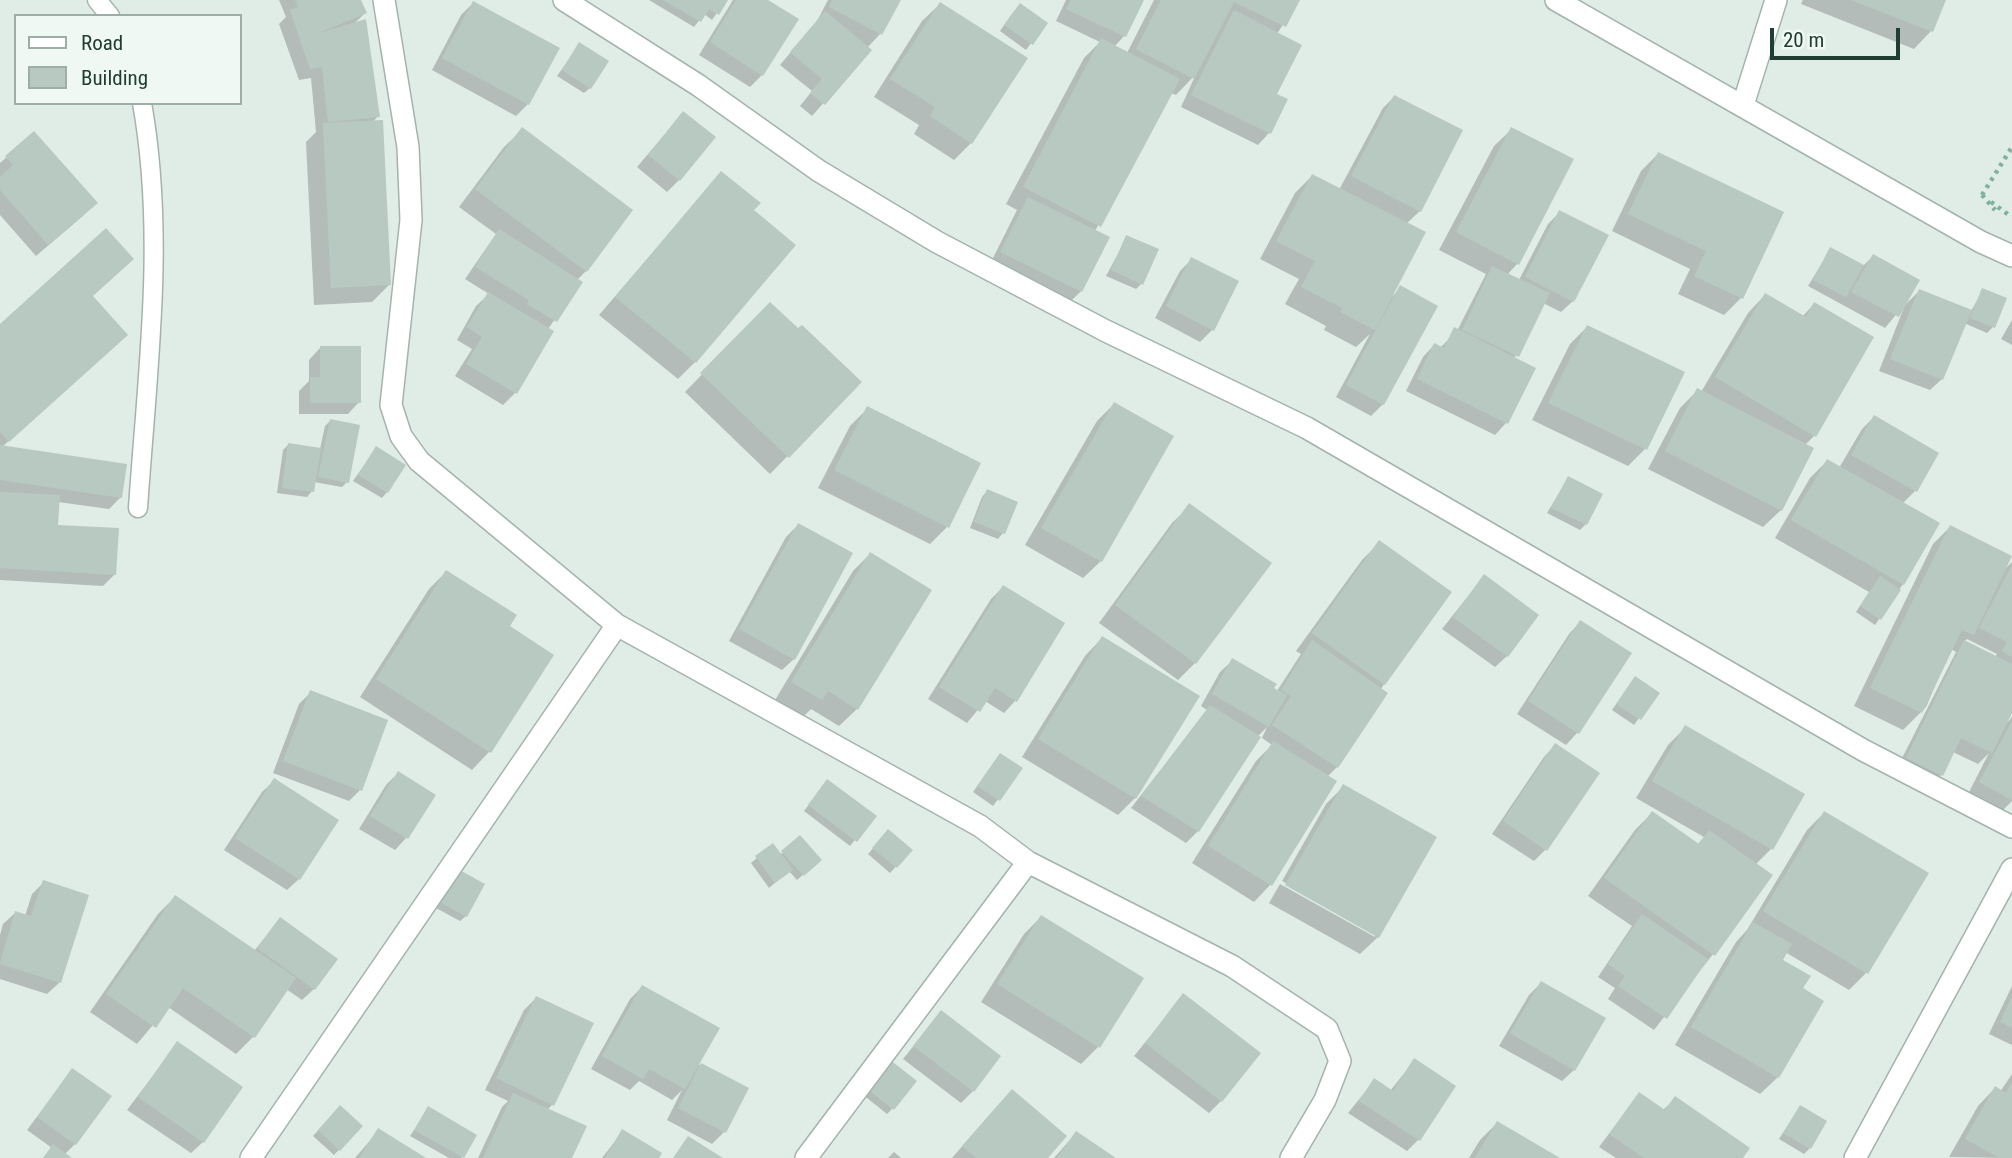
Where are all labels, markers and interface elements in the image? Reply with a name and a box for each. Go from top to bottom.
legend [14,14,242,105]
scale bar [1774,14,1904,58]
text: 20 m [1783,28,1824,52]
text: Road [81,31,123,55]
text: Building [81,66,148,90]

